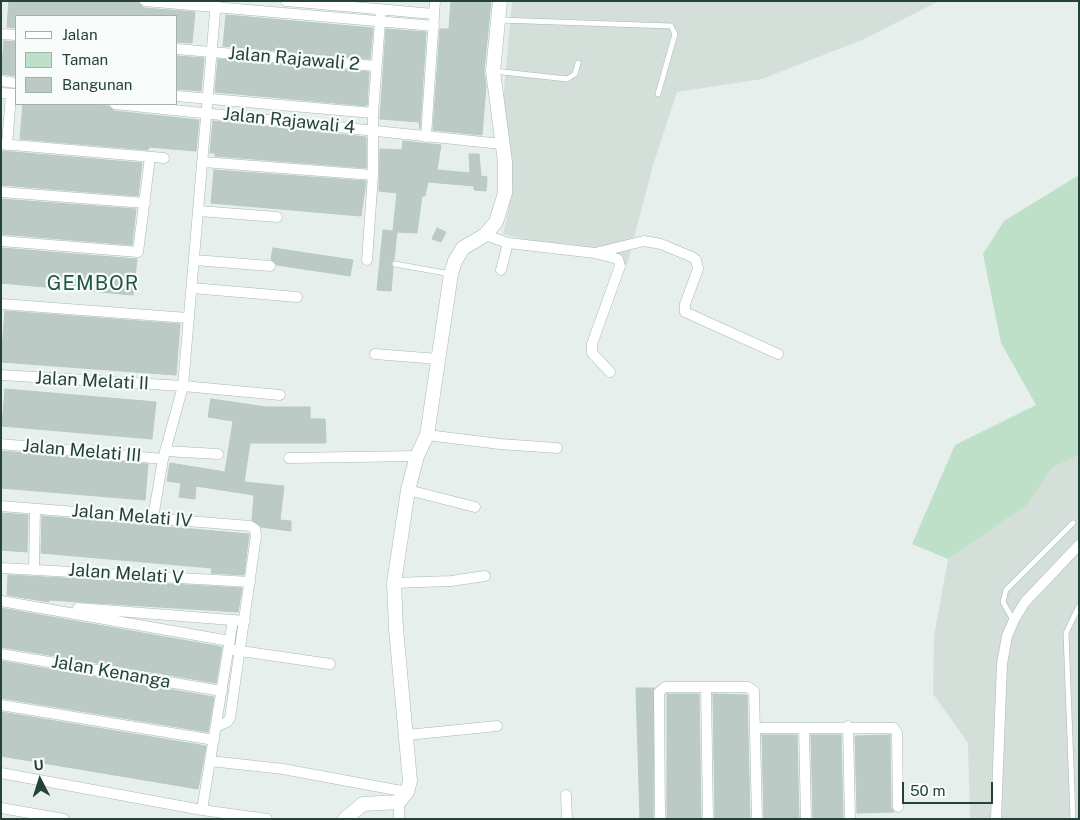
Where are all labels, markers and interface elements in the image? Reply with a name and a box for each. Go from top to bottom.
legend [15,15,178,105]
text: Jalan [62,26,98,43]
street label: Jalan Rajawali 2 [227,42,361,76]
text: Taman [62,51,108,68]
text: Bangunan [62,76,133,93]
street label: Jalan Rajawali 4 [222,103,356,139]
district label: GEMBOR [46,272,140,296]
street label: Jalan Melati II [35,367,149,395]
street label: Jalan Melati III [22,435,142,467]
street label: Jalan Melati IV [71,500,193,532]
street label: Jalan Melati V [67,559,185,589]
street label: Jalan Kenanga [50,651,172,693]
north arrow [15,755,65,805]
text: U [33,757,44,773]
scale bar [905,772,996,804]
text: 50 m [910,782,945,799]

